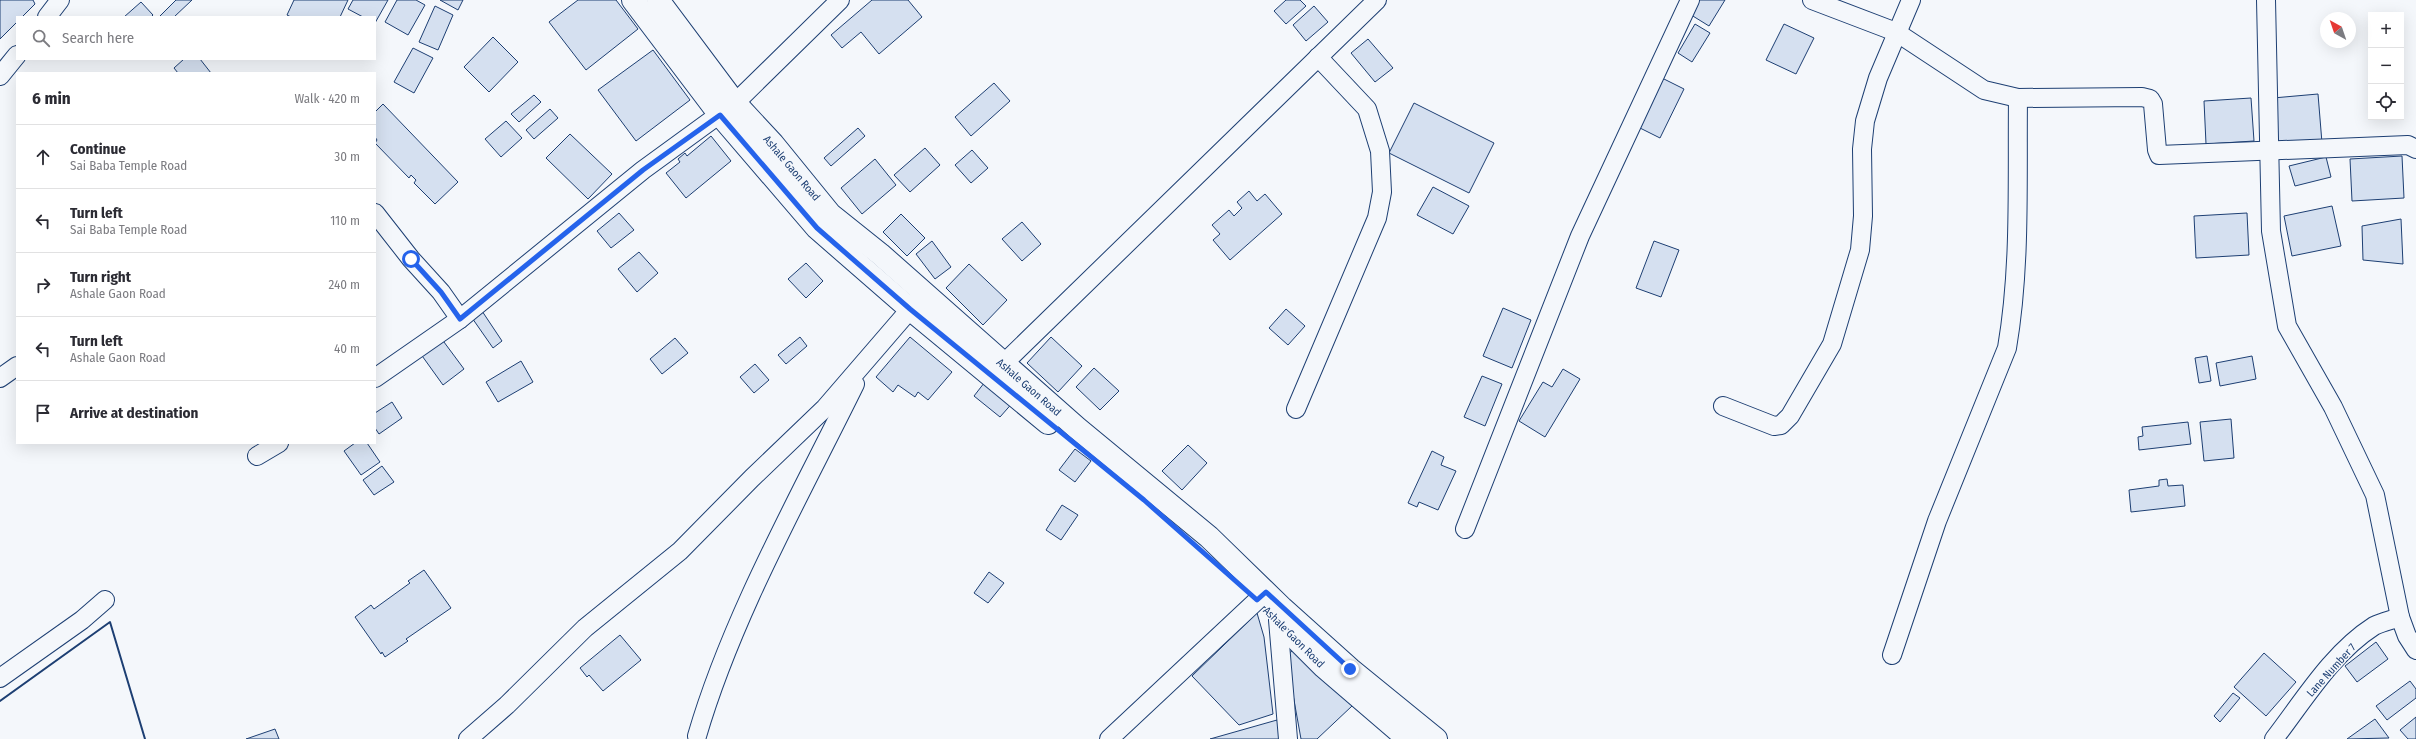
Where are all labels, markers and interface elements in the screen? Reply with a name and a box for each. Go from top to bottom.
north arrow [2320,12,2356,48]
map controls [2368,12,2404,120]
button: + [2368,12,2404,48]
search box [16,16,376,60]
icon: search [30,27,52,49]
text: Search here [62,29,134,47]
button: − [2368,48,2404,84]
button: locate [2368,84,2404,120]
text: 6 min [32,88,71,109]
text: Walk · 420 m [294,91,360,106]
street label: Ashale Gaon Road [761,133,823,204]
text: Continue [70,140,126,158]
icon: ahead [32,146,54,168]
text: 30 m [334,149,360,164]
text: Sai Baba Temple Road [70,158,187,173]
text: Turn left [70,204,123,222]
icon: left [32,210,54,232]
text: 110 m [330,213,360,228]
text: Sai Baba Temple Road [70,222,187,237]
route start [402,250,420,268]
text: Turn right [70,268,131,286]
icon: right [32,274,54,296]
text: 240 m [328,277,360,292]
text: Ashale Gaon Road [70,286,166,301]
text: Turn left [70,332,123,350]
icon: left [32,338,54,360]
text: 40 m [334,341,360,356]
text: Ashale Gaon Road [70,350,166,365]
street label: Ashale Gaon Road [994,356,1064,419]
icon: arrive [32,402,54,424]
text: Arrive at destination [70,404,198,422]
street label: Ashale Gaon Road [1260,604,1327,671]
street label: Lane Number 7 [2304,641,2359,700]
route end [1341,660,1359,678]

